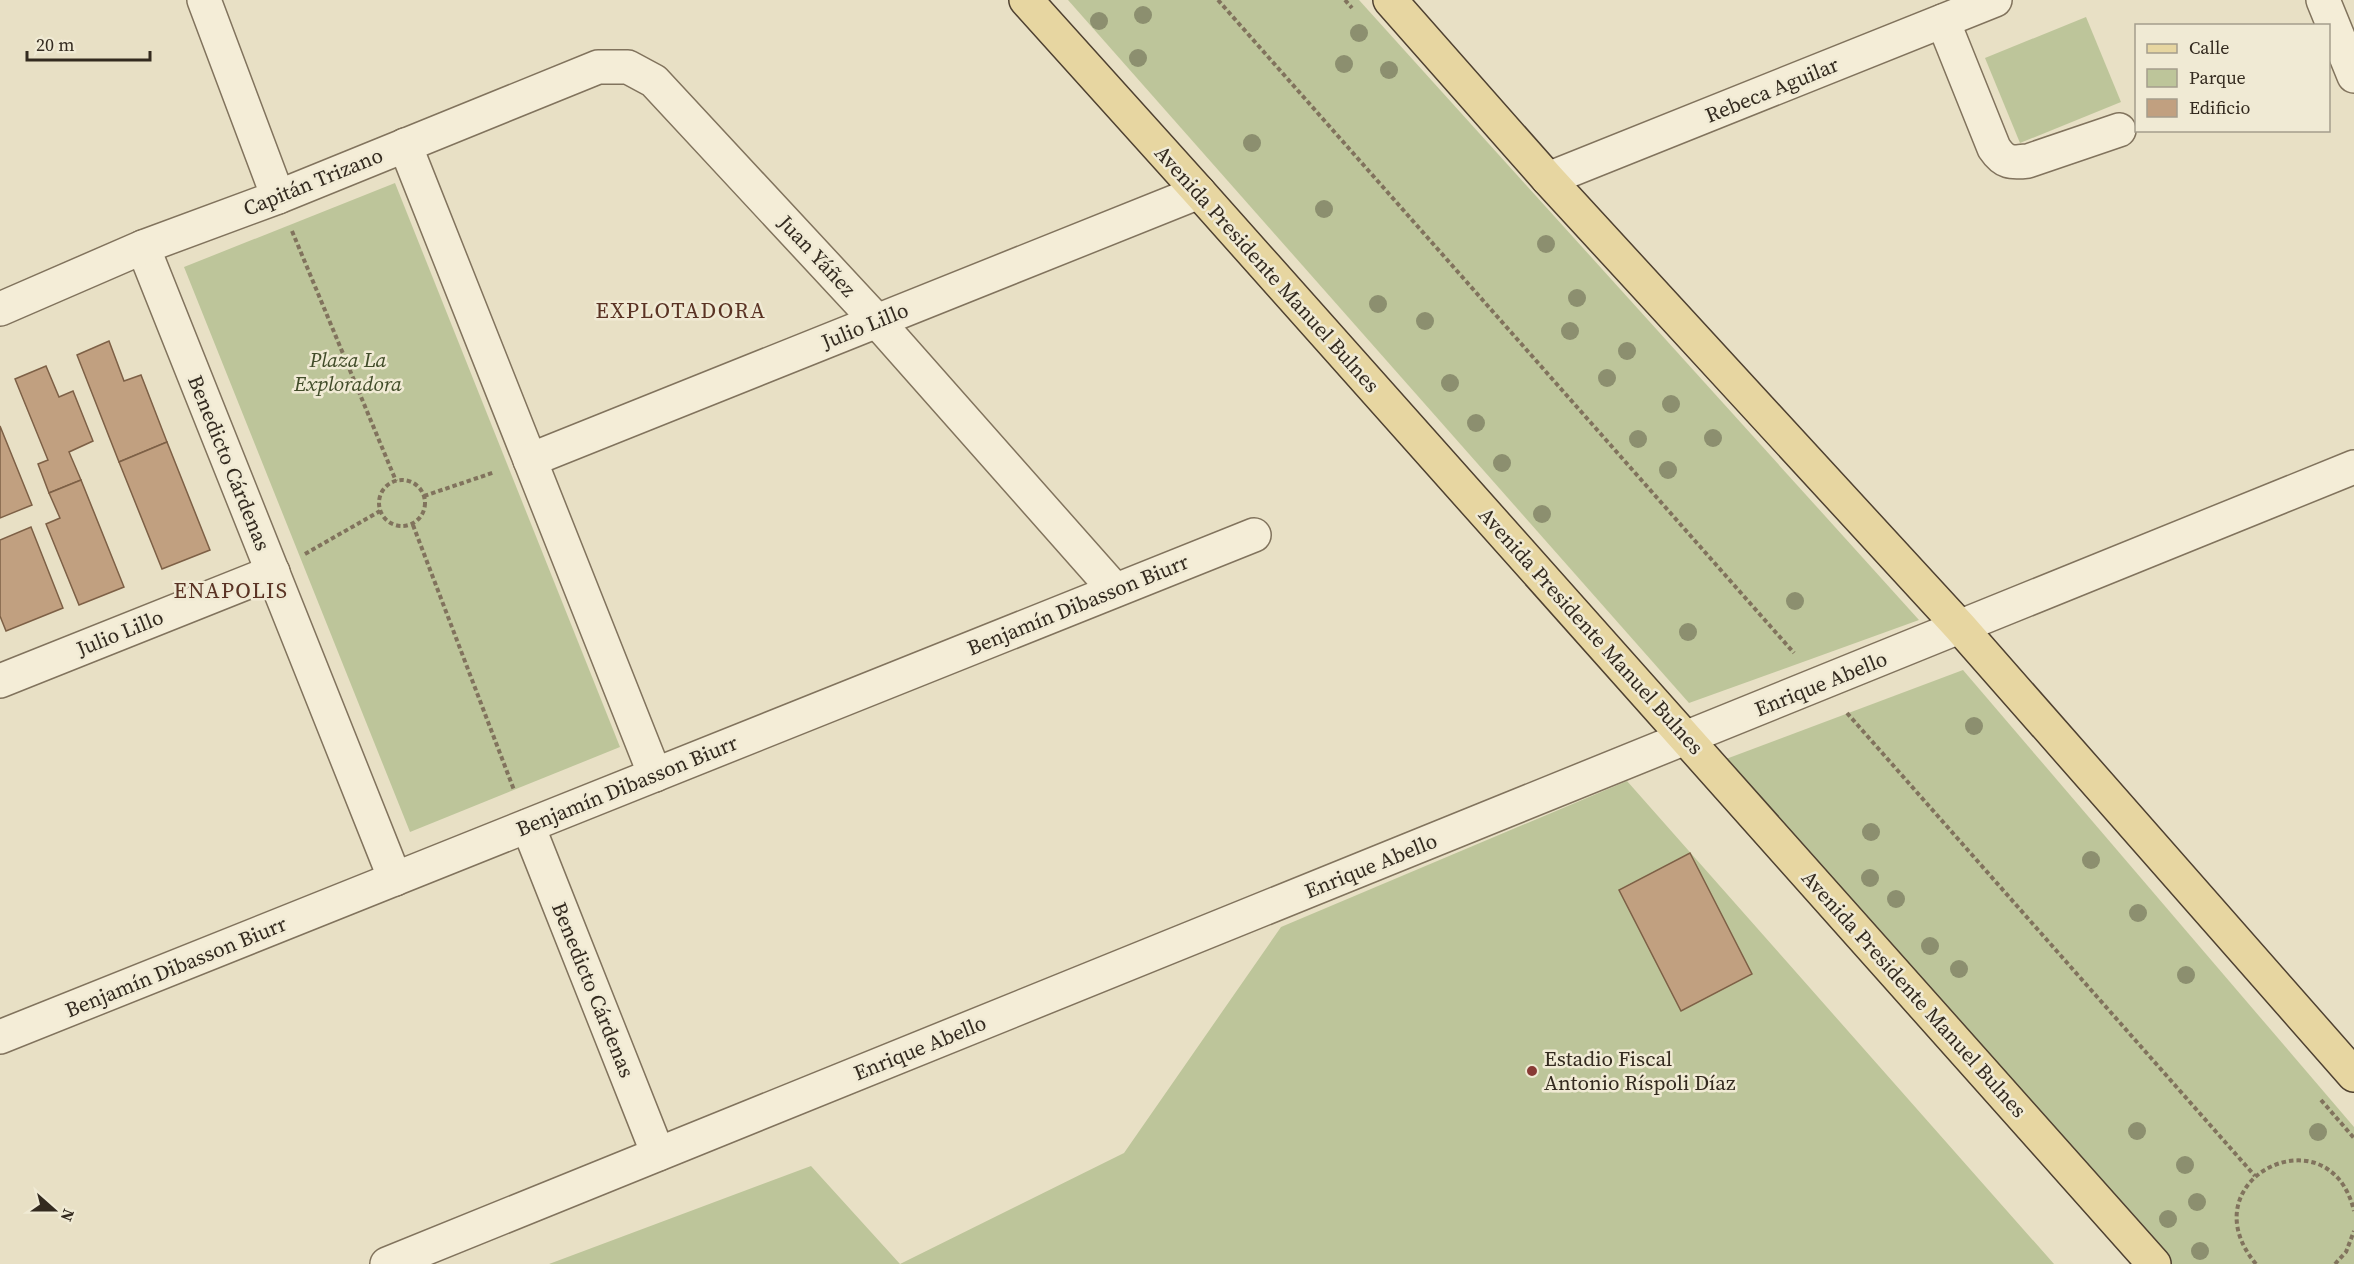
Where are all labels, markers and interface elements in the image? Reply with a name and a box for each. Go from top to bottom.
scale bar [27,24,150,62]
legend [2135,24,2330,132]
text: 20 m [36,32,74,57]
text: Calle [2189,35,2229,60]
street label: Rebeca Aguilar [1701,50,1843,129]
text: Parque [2189,65,2246,90]
text: Edificio [2189,95,2250,120]
street label: Avenida Presidente Manuel Bulnes [1148,139,1386,399]
street label: Capitán Trizano [239,140,387,223]
street label: Juan Yáñez [771,208,863,303]
district label: EXPLOTADORA [596,295,766,325]
street label: Julio Lillo [816,295,913,356]
park label: Plaza La Exploradora [293,345,402,398]
street label: Benedicto Cárdenas [181,371,278,555]
street label: Avenida Presidente Manuel Bulnes [1472,501,1710,761]
street label: Benjamín Dibasson Biurr [963,547,1193,662]
district label: ENAPOLIS [173,575,289,605]
street label: Julio Lillo [71,602,168,663]
street label: Enrique Abello [1750,644,1891,723]
street label: Benjamín Dibasson Biurr [512,728,742,843]
street label: Enrique Abello [1300,826,1441,905]
street label: Avenida Presidente Manuel Bulnes [1795,864,2033,1124]
street label: Benedicto Cárdenas [545,898,642,1082]
street label: Benjamín Dibasson Biurr [61,909,291,1024]
street label: Enrique Abello [849,1008,990,1087]
place label: Estadio Fiscal Antonio Ríspoli Díaz [1544,1044,1736,1097]
marker: Estadio Fiscal Antonio Ríspoli Díaz [1525,1064,1539,1078]
north arrow [24,1180,84,1240]
text: N [56,1206,80,1225]

